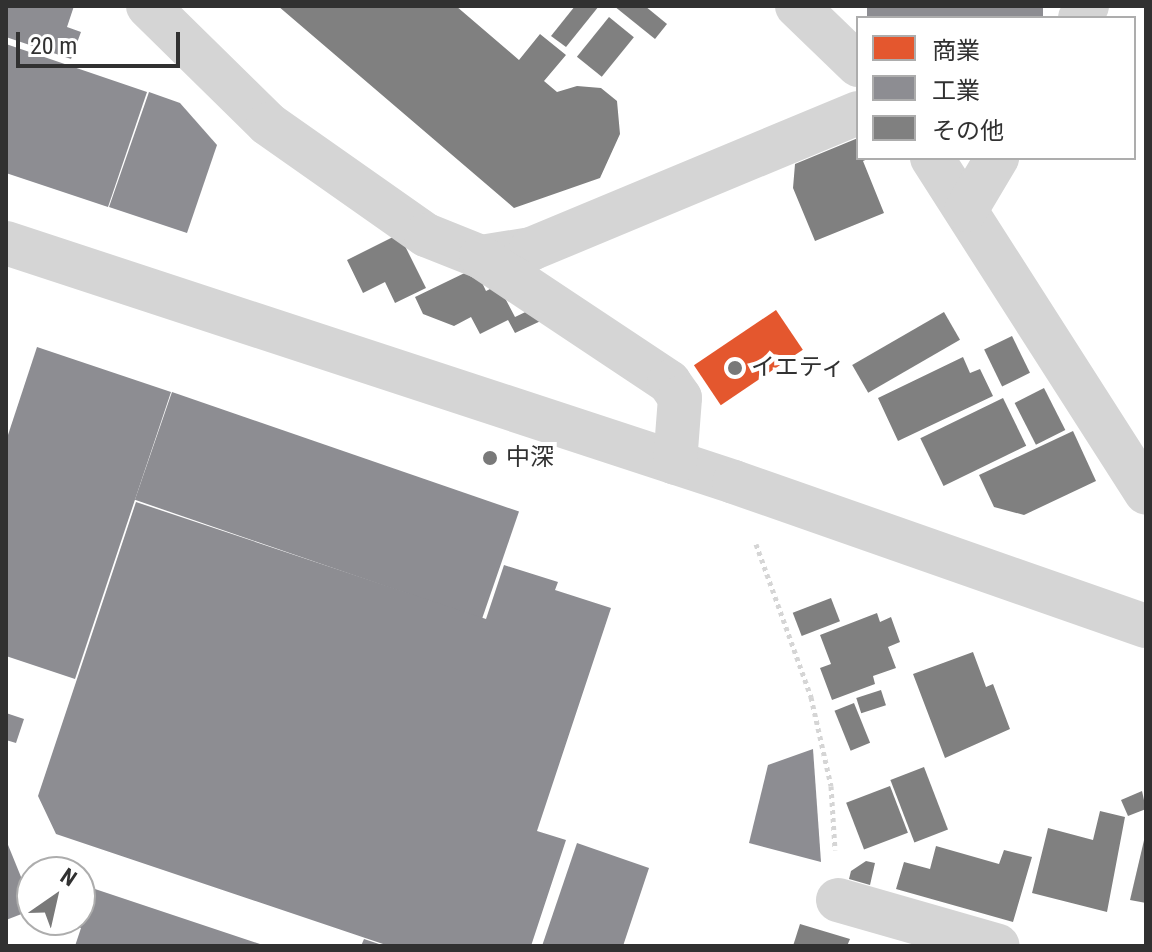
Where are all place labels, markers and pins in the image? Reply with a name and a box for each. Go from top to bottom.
place label: イエティ [751,354,847,382]
marker: イエティ [726,359,744,377]
place label: 中深 [506,444,554,472]
marker: 中深 [481,449,499,467]

